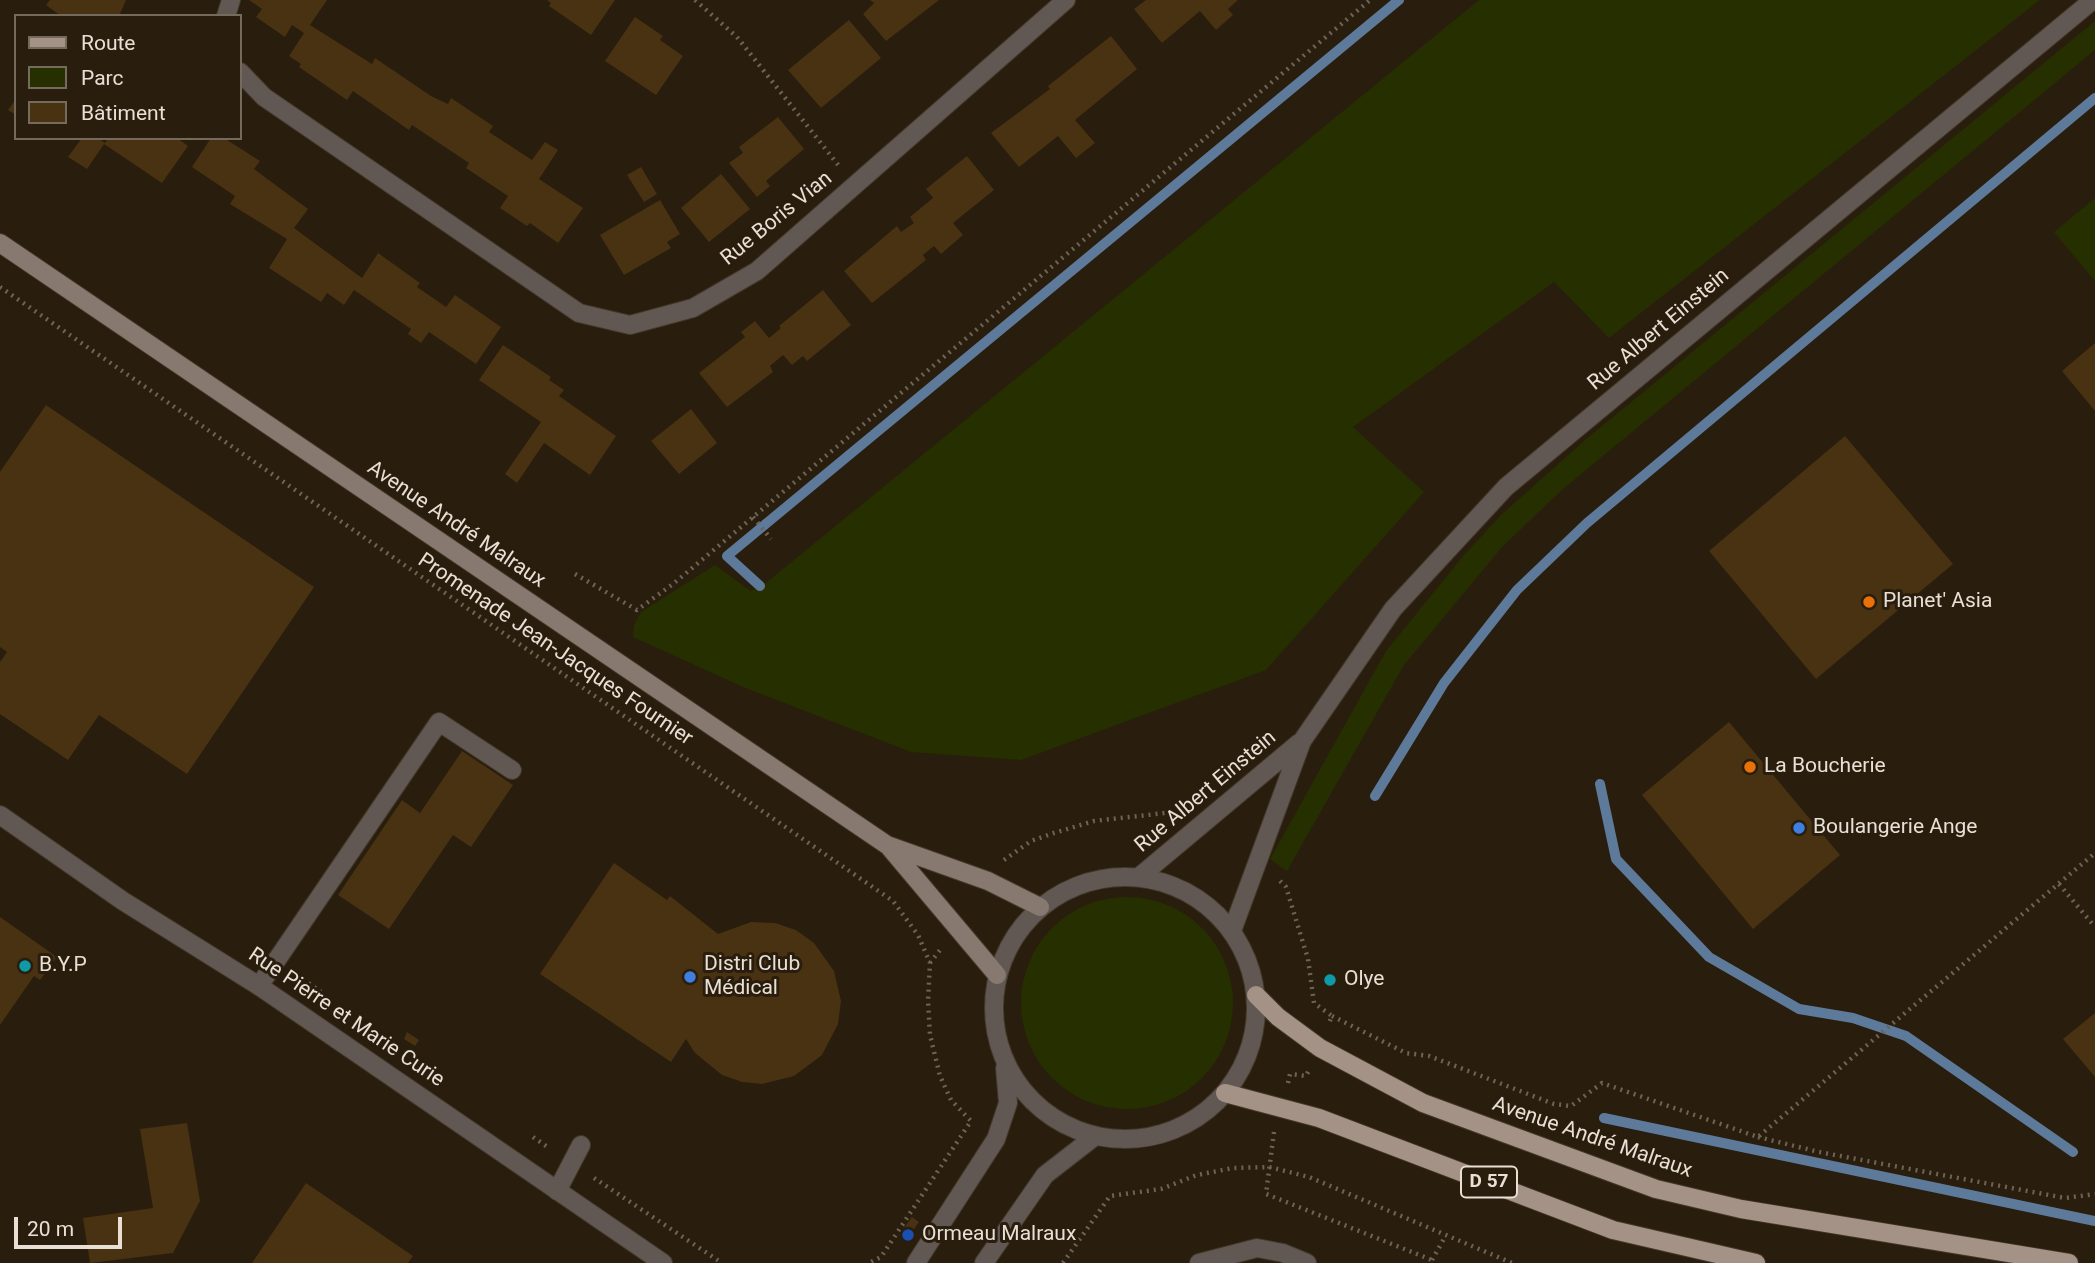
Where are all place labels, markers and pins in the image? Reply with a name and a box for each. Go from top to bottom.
place label: Planet' Asia [1883,589,1992,615]
marker: Planet' Asia [1861,594,1877,610]
place label: La Boucherie [1764,754,1886,780]
marker: La Boucherie [1742,759,1758,775]
place label: Boulangerie Ange [1813,815,1977,841]
marker: Boulangerie Ange [1791,820,1807,836]
place label: Distri Club Médical [704,952,800,1002]
place label: B.Y.P [39,953,87,979]
marker: B.Y.P [17,958,33,974]
place label: Olye [1344,967,1384,993]
marker: Distri Club Médical [682,969,698,985]
marker: Olye [1322,972,1338,988]
place label: Ormeau Malraux [922,1222,1076,1248]
marker: Ormeau Malraux [900,1227,916,1243]

